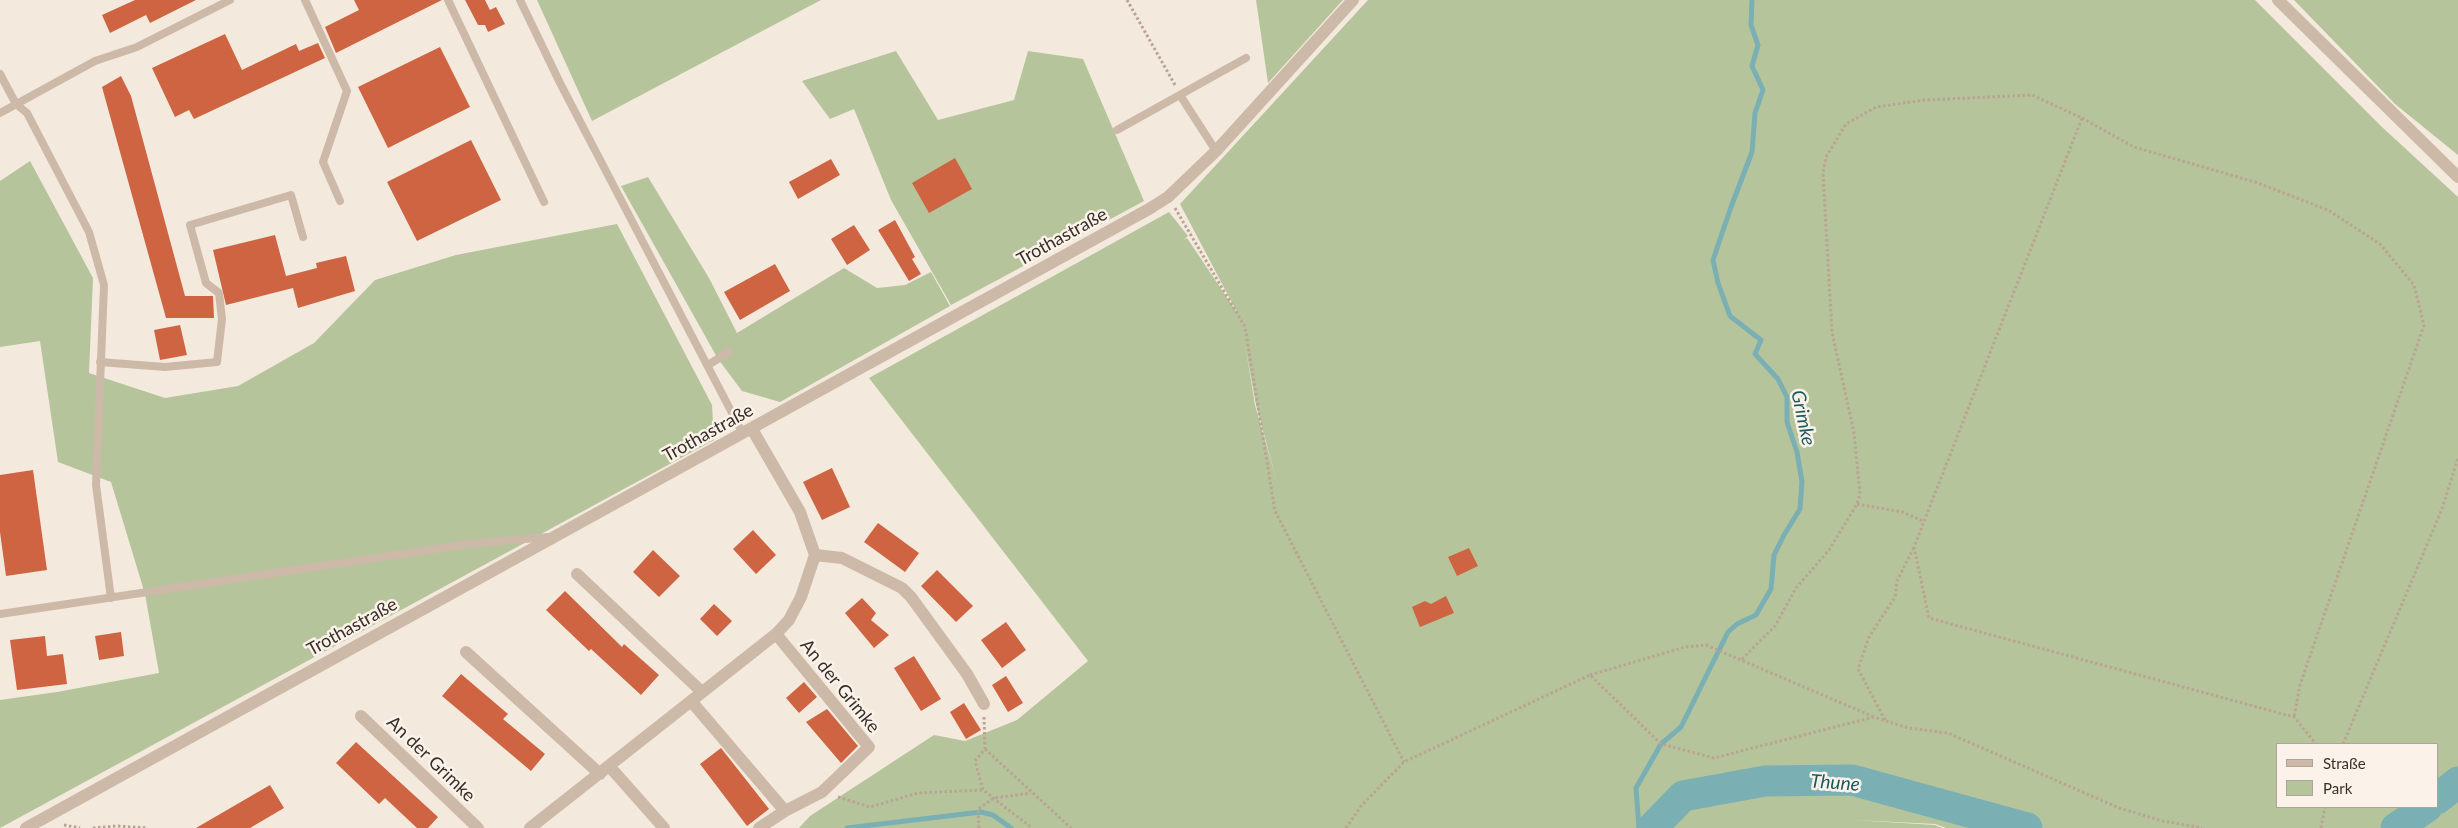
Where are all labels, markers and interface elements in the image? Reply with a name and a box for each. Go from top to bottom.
street label: Trothastraße [1013,203,1111,271]
water label: Grimke [1786,388,1820,448]
street label: Trothastraße [659,399,757,467]
street label: Trothastraße [303,593,401,661]
street label: An der Grimke [796,635,884,737]
street label: An der Grimke [382,712,480,806]
legend [2276,743,2438,808]
text: Straße [2323,754,2366,772]
water label: Thune [1810,770,1860,796]
text: Park [2323,779,2352,797]

